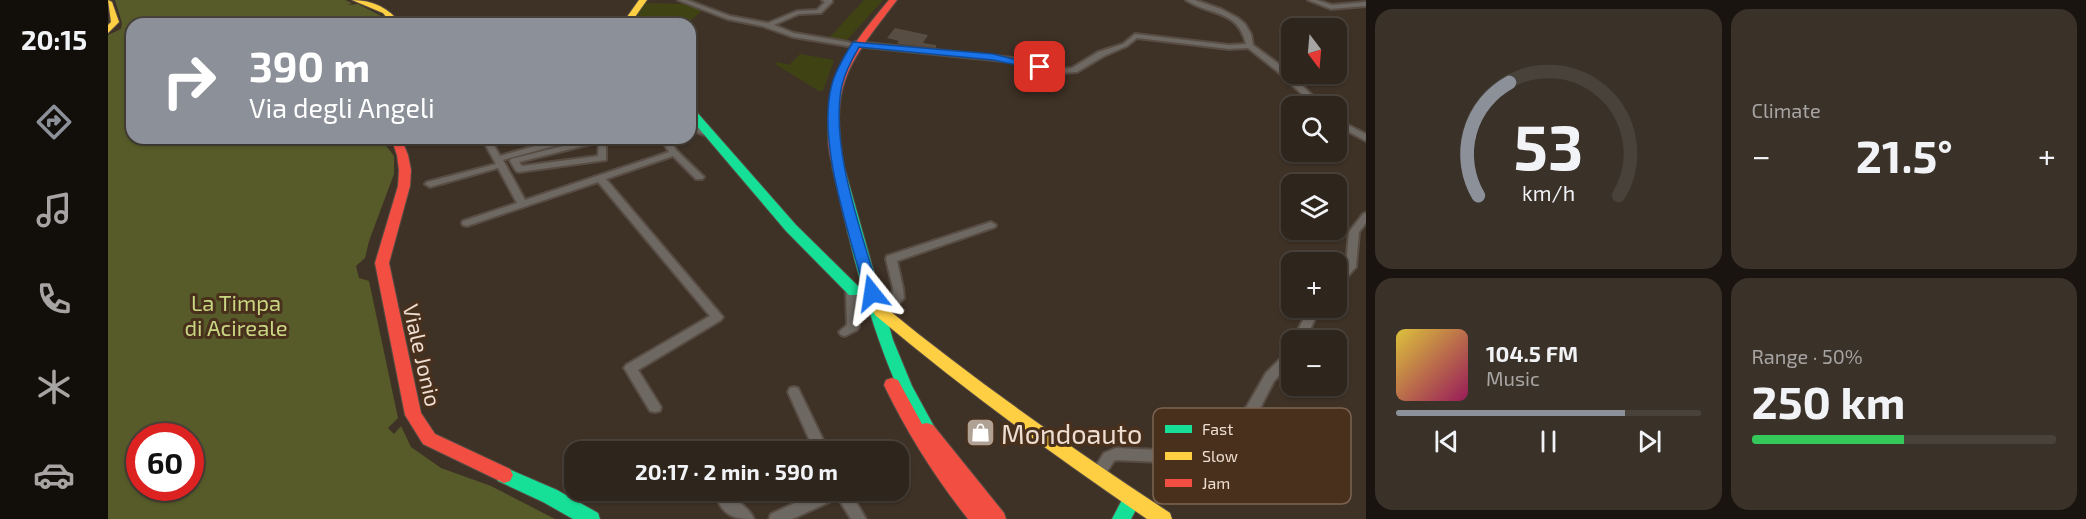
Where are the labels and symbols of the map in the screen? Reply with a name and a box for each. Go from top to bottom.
north arrow [1281,18,1347,84]
pin [1014,41,1065,92]
position arrow [840,261,904,325]
park label: La Timpa di Acireale [184,289,288,340]
street label: Viale Jonio [399,301,447,409]
legend [1153,408,1351,504]
shop icon: Mondoauto [964,417,996,449]
place label: Mondoauto [1001,417,1142,449]
text: Fast [1202,419,1233,438]
speed limit sign: 60 [126,423,204,501]
text: Slow [1202,446,1238,465]
text: Jam [1202,473,1230,492]

